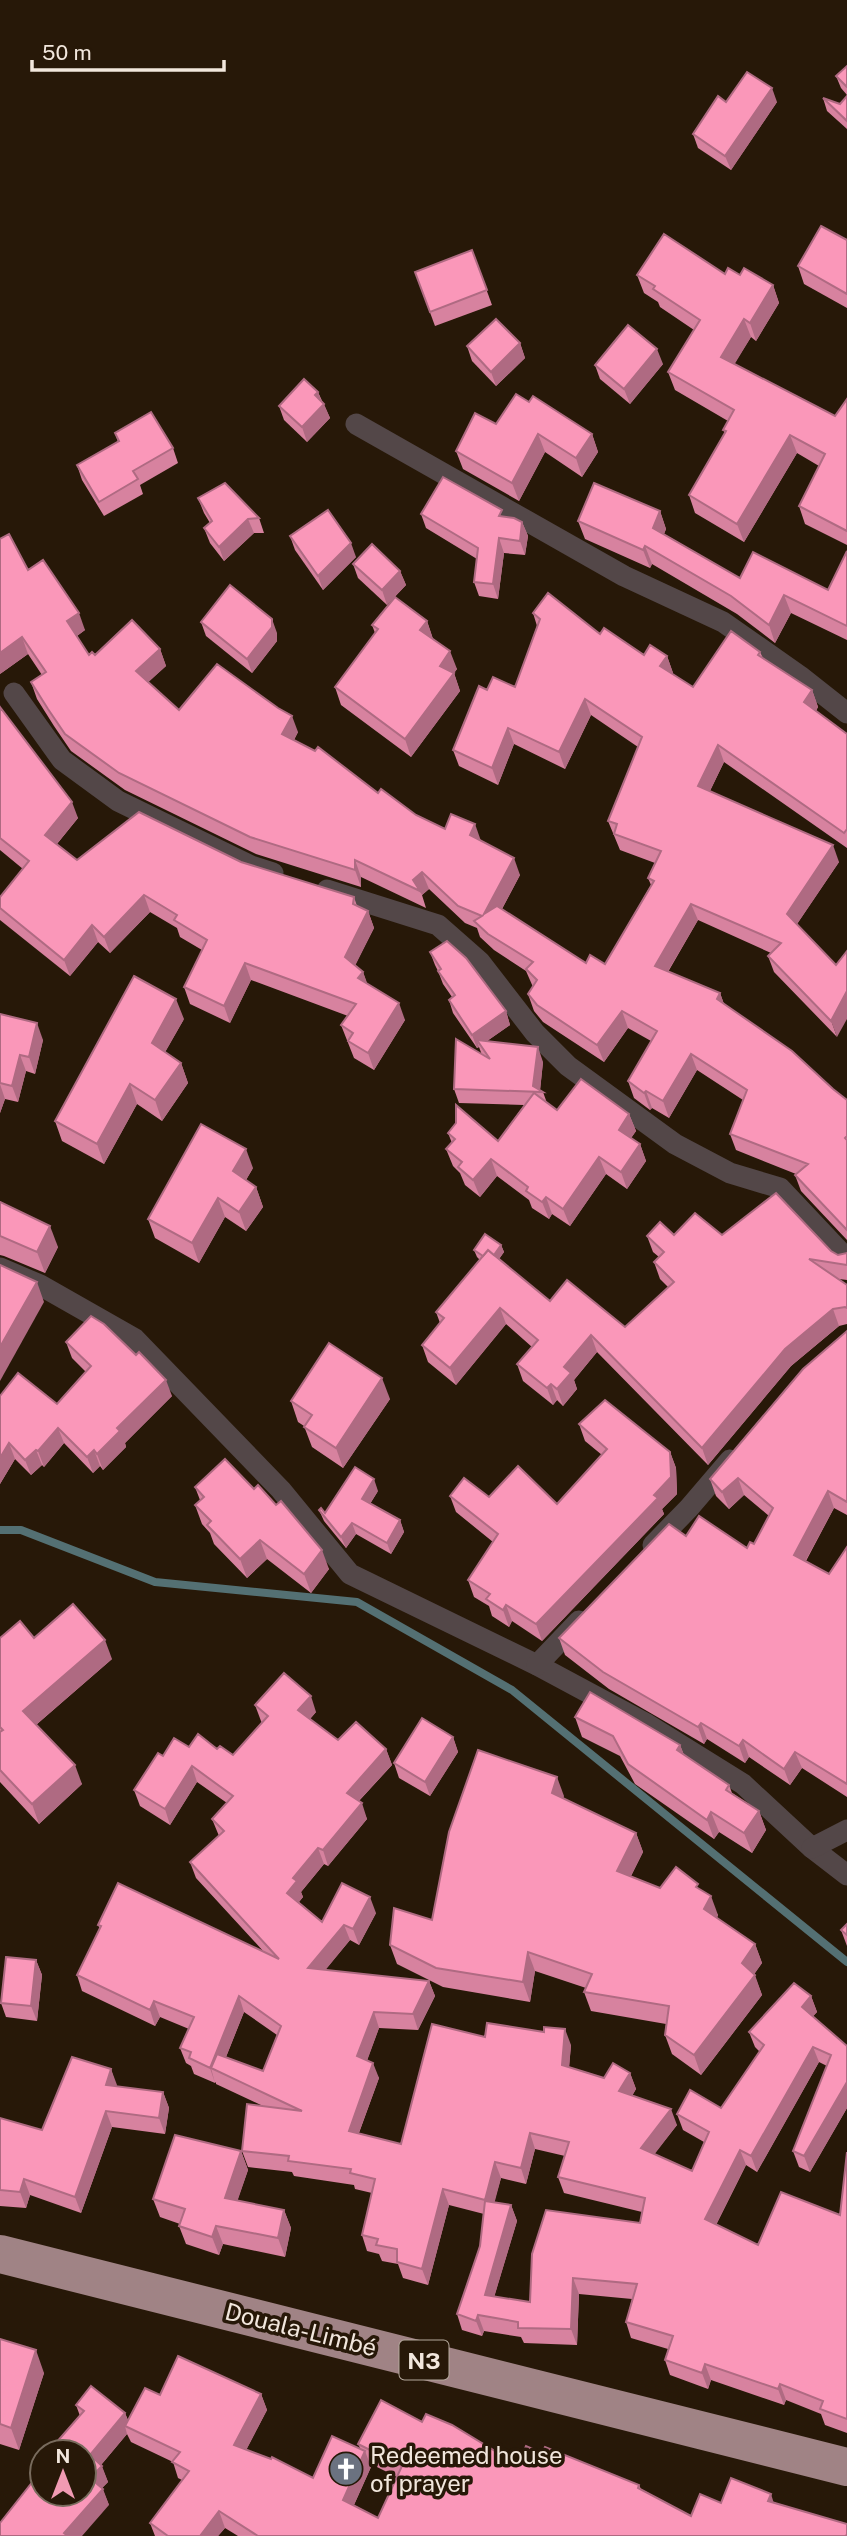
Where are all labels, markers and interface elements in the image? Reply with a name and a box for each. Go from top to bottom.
scale bar [32,28,224,72]
text: 50 m [42,40,92,65]
street label: Douala-Limbé [222,2297,380,2361]
road number: N3 [400,2340,448,2380]
north arrow [28,2438,98,2508]
place label: Redeemed house of prayer [370,2441,562,2497]
text: N [56,2445,70,2467]
church icon: Redeemed house of prayer [327,2450,365,2488]

